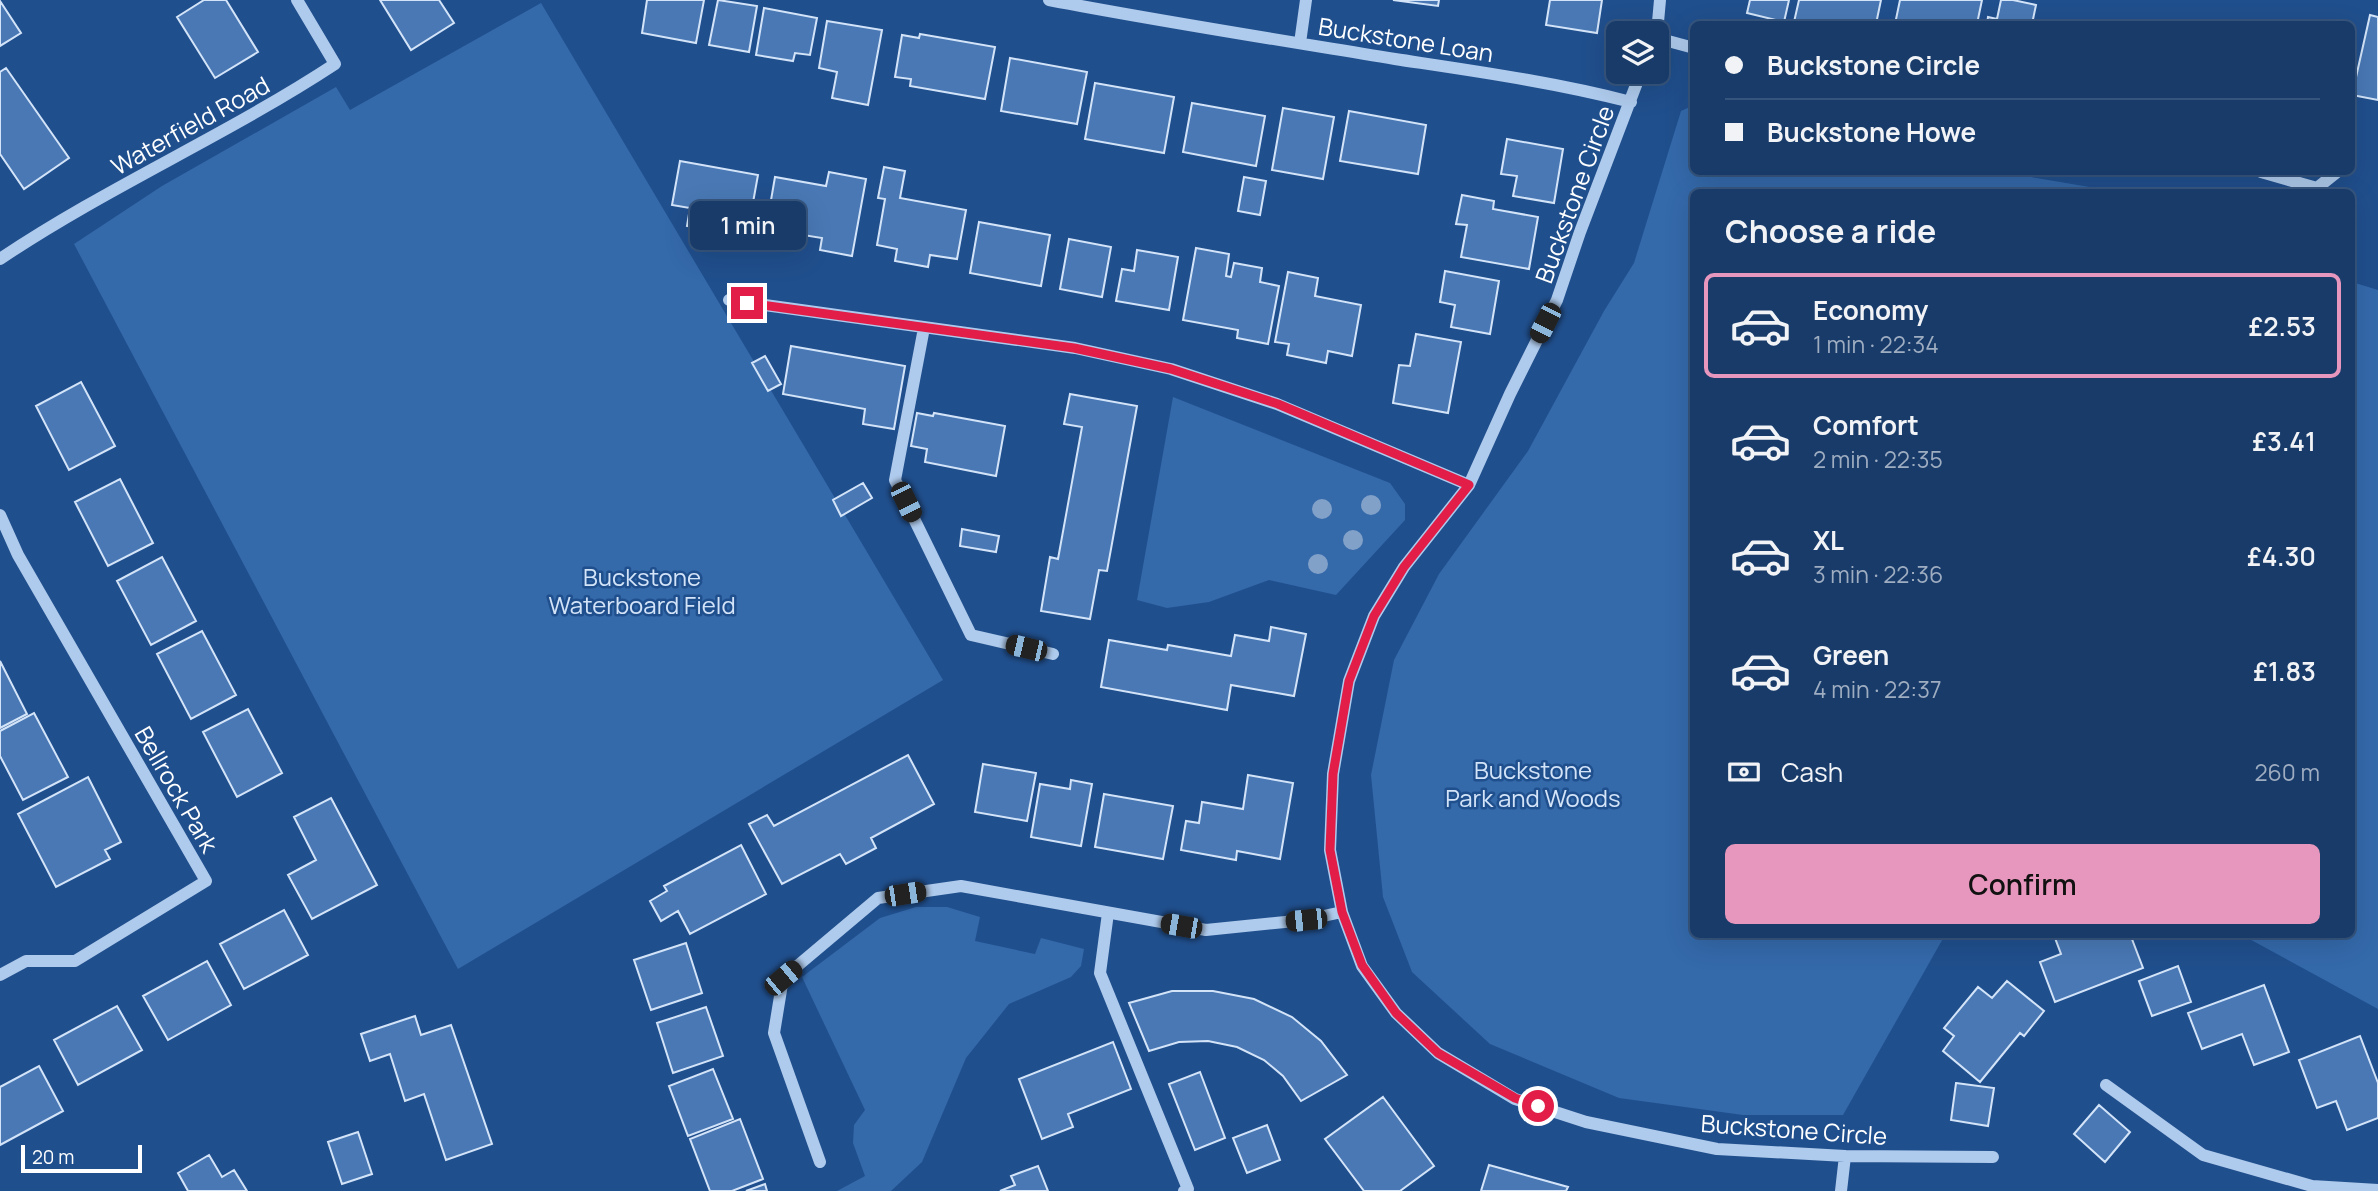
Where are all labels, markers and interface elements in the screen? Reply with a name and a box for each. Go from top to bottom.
street label: Buckstone Loan [1316,9,1496,69]
map controls [1606,21,1669,84]
button: layers [1606,21,1669,84]
text: Buckstone Circle [1767,47,1980,83]
street label: Waterfield Road [105,68,275,182]
street label: Buckstone Circle [1527,101,1621,287]
text: Buckstone Howe [1767,114,1976,150]
callout: 1 min [689,202,805,250]
text: 1 min [721,209,775,241]
text: Choose a ride [1725,209,1936,253]
route end [731,287,763,319]
text: Economy [1813,292,1928,328]
icon: car [1729,294,1792,357]
car [1527,300,1564,346]
text: £2.53 [2248,308,2316,344]
text: 1 min · 22:34 [1813,328,1939,360]
text: Comfort [1813,407,1919,443]
icon: car [1729,409,1792,472]
text: £3.41 [2252,423,2316,459]
text: 2 min · 22:35 [1813,443,1943,475]
car [888,479,925,525]
text: XL [1813,522,1844,558]
icon: car [1729,524,1792,587]
text: £4.30 [2247,538,2316,574]
text: 3 min · 22:36 [1813,558,1943,590]
park label: Buckstone Waterboard Field [548,560,736,621]
car [1004,633,1049,663]
text: Green [1813,637,1889,673]
icon: car [1729,639,1792,702]
text: £1.83 [2253,653,2316,689]
text: 4 min · 22:37 [1813,673,1941,705]
street label: Bellrock Park [128,720,227,859]
park label: Buckstone Park and Woods [1445,753,1621,814]
icon: cash [1725,753,1763,791]
text: Cash [1781,754,1843,790]
text: 260 m [2254,756,2320,788]
button: Confirm [1725,844,2320,924]
car [883,880,928,908]
car [1285,907,1328,933]
car [1159,912,1204,940]
car [761,956,806,1000]
route start [1522,1090,1554,1122]
street label: Buckstone Circle [1700,1106,1888,1152]
scale bar [21,1142,142,1174]
text: 20 m [32,1144,74,1170]

